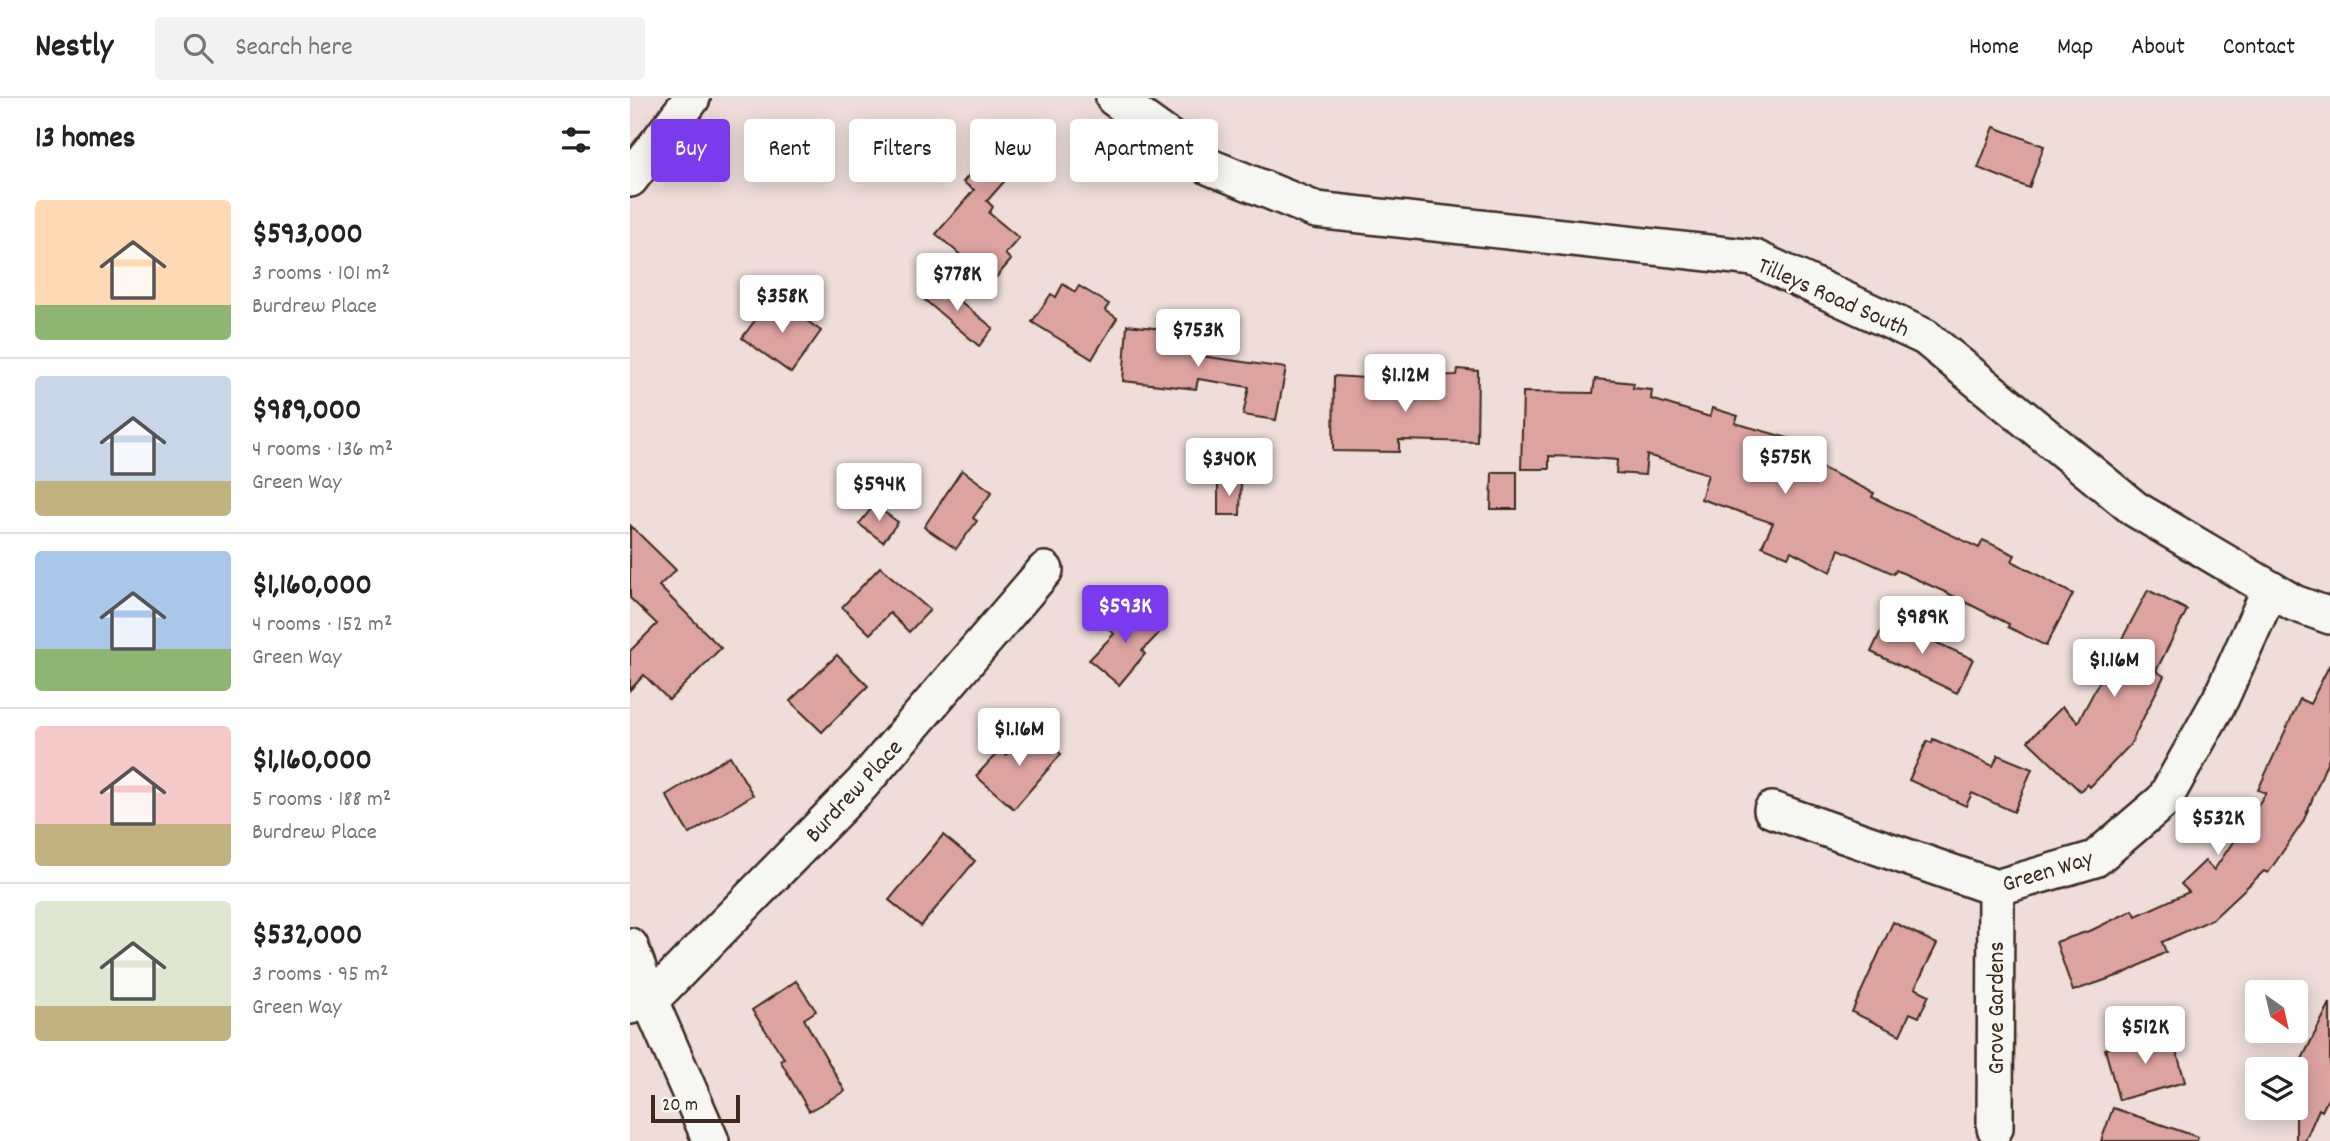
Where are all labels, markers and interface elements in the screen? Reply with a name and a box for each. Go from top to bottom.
search box [155,17,645,80]
text: Nestly [35,25,113,72]
icon: search [179,29,217,67]
text: Search here [235,30,353,67]
text: Home [1969,31,2019,65]
text: Map [2057,31,2093,65]
text: About [2131,31,2185,65]
text: Contact [2223,31,2295,65]
text: 13 homes [35,119,135,162]
chip: Buy [651,119,730,182]
chip: Rent [744,119,835,182]
chip: Filters [849,119,956,182]
chip: New [970,119,1056,182]
chip: Apartment [1070,119,1218,182]
icon: filters [557,121,595,159]
text: $593,000 [252,215,363,258]
icon: home [91,228,175,312]
street label: Tilleys Road South [1751,250,1914,347]
pin: $778K [908,254,1006,313]
text: 3 rooms · 101 m² [252,258,390,291]
text: $778K [932,259,982,292]
pin: $358K [733,275,831,335]
text: $358K [756,281,808,314]
text: Burdrew Place [252,291,377,324]
pin: $753K [1149,310,1247,369]
text: $753K [1172,315,1224,348]
pin: $1.12M [1348,354,1462,414]
text: $1.12M [1380,360,1430,393]
text: $989,000 [252,391,361,434]
icon: home [91,404,175,488]
text: 4 rooms · 136 m² [252,434,393,467]
pin: $575K [1736,436,1834,496]
pin: $340K [1180,438,1278,498]
text: $575K [1759,442,1811,475]
text: $340K [1202,444,1256,477]
pin: $594K [830,464,928,523]
text: Green Way [252,467,342,500]
text: $594K [852,469,906,502]
text: $1,160,000 [252,566,372,609]
icon: home [91,579,175,663]
pin: $593K [1076,586,1174,645]
text: $593K [1098,591,1152,624]
pin: $989K [1873,596,1971,656]
text: $989K [1896,602,1948,635]
text: 4 rooms · 152 m² [252,609,392,642]
pin: $1.16M [2057,640,2171,699]
text: Green Way [252,642,342,675]
text: $1.16M [2089,645,2139,678]
pin: $1.16M [962,708,1076,768]
text: $1.16M [994,714,1044,747]
street label: Burdrew Place [798,733,912,851]
text: $1,160,000 [252,741,372,784]
icon: home [91,754,175,838]
text: 5 rooms · 188 m² [252,784,391,817]
pin: $532K [2169,798,2267,857]
text: $532K [2191,803,2245,836]
text: Burdrew Place [252,817,377,850]
street label: Green Way [1998,843,2099,903]
text: $532,000 [252,916,362,959]
icon: home [91,929,175,1013]
street label: Grove Gardens [1981,941,2015,1075]
text: 3 rooms · 95 m² [252,959,388,992]
north arrow [2245,980,2308,1043]
map controls [2245,980,2308,1120]
text: Green Way [252,992,342,1025]
pin: $512K [2096,1006,2194,1066]
text: $512K [2121,1012,2169,1045]
button: layers [2245,1057,2308,1120]
scale bar [651,1092,740,1124]
text: 20 m [662,1093,698,1120]

